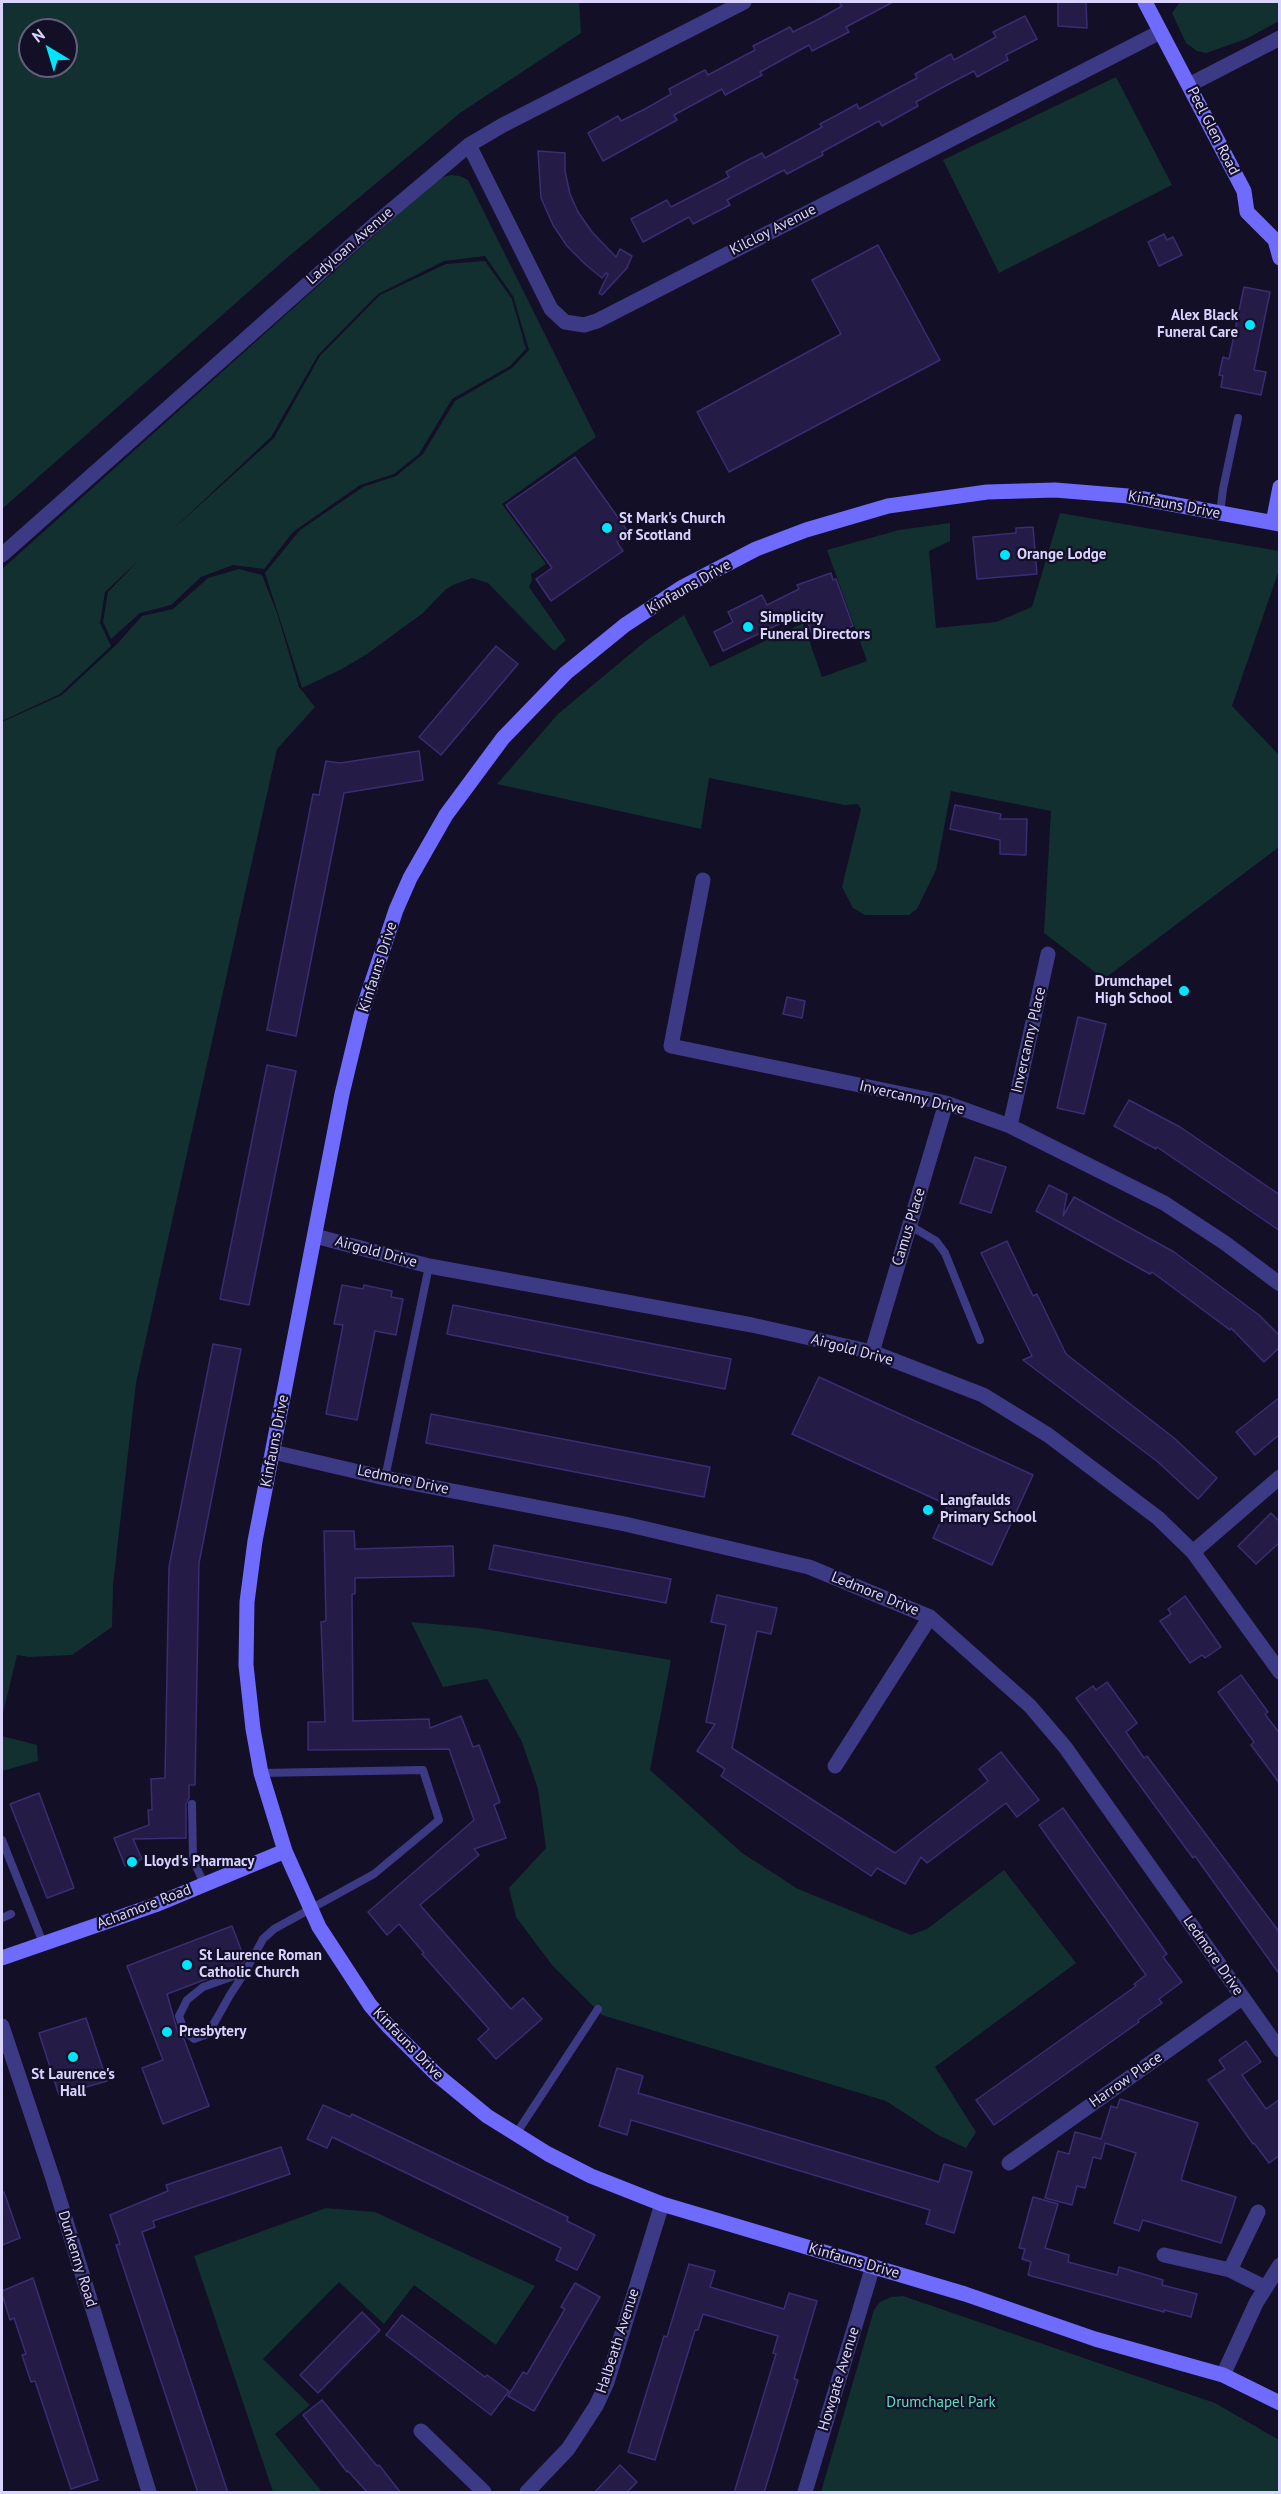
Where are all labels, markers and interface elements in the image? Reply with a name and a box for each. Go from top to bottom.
north arrow [18,18,78,78]
text: N [28,24,48,47]
street label: Peel Glen Road [1183,84,1243,178]
street label: Kilcloy Avenue [727,201,819,259]
street label: Ladyloan Avenue [303,203,397,289]
place label: Alex Black Funeral Care [1157,307,1238,342]
marker: Alex Black Funeral Care [1243,318,1257,332]
street label: Kinfauns Drive [1126,487,1222,523]
place label: St Mark's Church of Scotland [619,510,725,545]
marker: St Mark's Church of Scotland [600,521,614,535]
place label: Orange Lodge [1017,546,1106,564]
marker: Orange Lodge [998,548,1012,562]
street label: Kinfauns Drive [644,556,734,618]
place label: Simplicity Funeral Directors [760,609,870,644]
marker: Simplicity Funeral Directors [741,620,755,634]
street label: Kinfauns Drive [355,920,401,1014]
place label: Drumchapel High School [1095,973,1172,1008]
marker: Drumchapel High School [1177,984,1191,998]
street label: Invercanny Place [1008,985,1050,1095]
street label: Invercanny Drive [858,1077,966,1119]
street label: Camus Place [889,1186,929,1268]
street label: Airgold Drive [333,1232,419,1272]
street label: Airgold Drive [809,1330,895,1370]
street label: Kinfauns Drive [257,1393,293,1489]
street label: Ledmore Drive [356,1462,450,1498]
place label: Langfaulds Primary School [940,1492,1036,1527]
marker: Langfaulds Primary School [921,1503,935,1517]
street label: Ledmore Drive [828,1568,922,1620]
place label: Lloyd's Pharmacy [144,1853,254,1871]
marker: Lloyd's Pharmacy [125,1855,139,1869]
street label: Achamore Road [94,1881,194,1933]
street label: Ledmore Drive [1179,1913,1247,1999]
place label: St Laurence Roman Catholic Church [199,1947,322,1982]
marker: St Laurence Roman Catholic Church [180,1958,194,1972]
street label: Kinfauns Drive [369,2004,447,2084]
place label: Presbytery [179,2023,246,2041]
marker: Presbytery [160,2025,174,2039]
street label: Harrow Place [1086,2048,1166,2112]
marker: St Laurence's Hall [66,2050,80,2064]
place label: St Laurence's Hall [31,2066,115,2101]
street label: Dunkenny Road [54,2209,100,2309]
street label: Kinfauns Drive [806,2239,902,2283]
street label: Halbeath Avenue [593,2286,643,2396]
street label: Howgate Avenue [815,2325,863,2433]
park label: Drumchapel Park [886,2394,996,2412]

